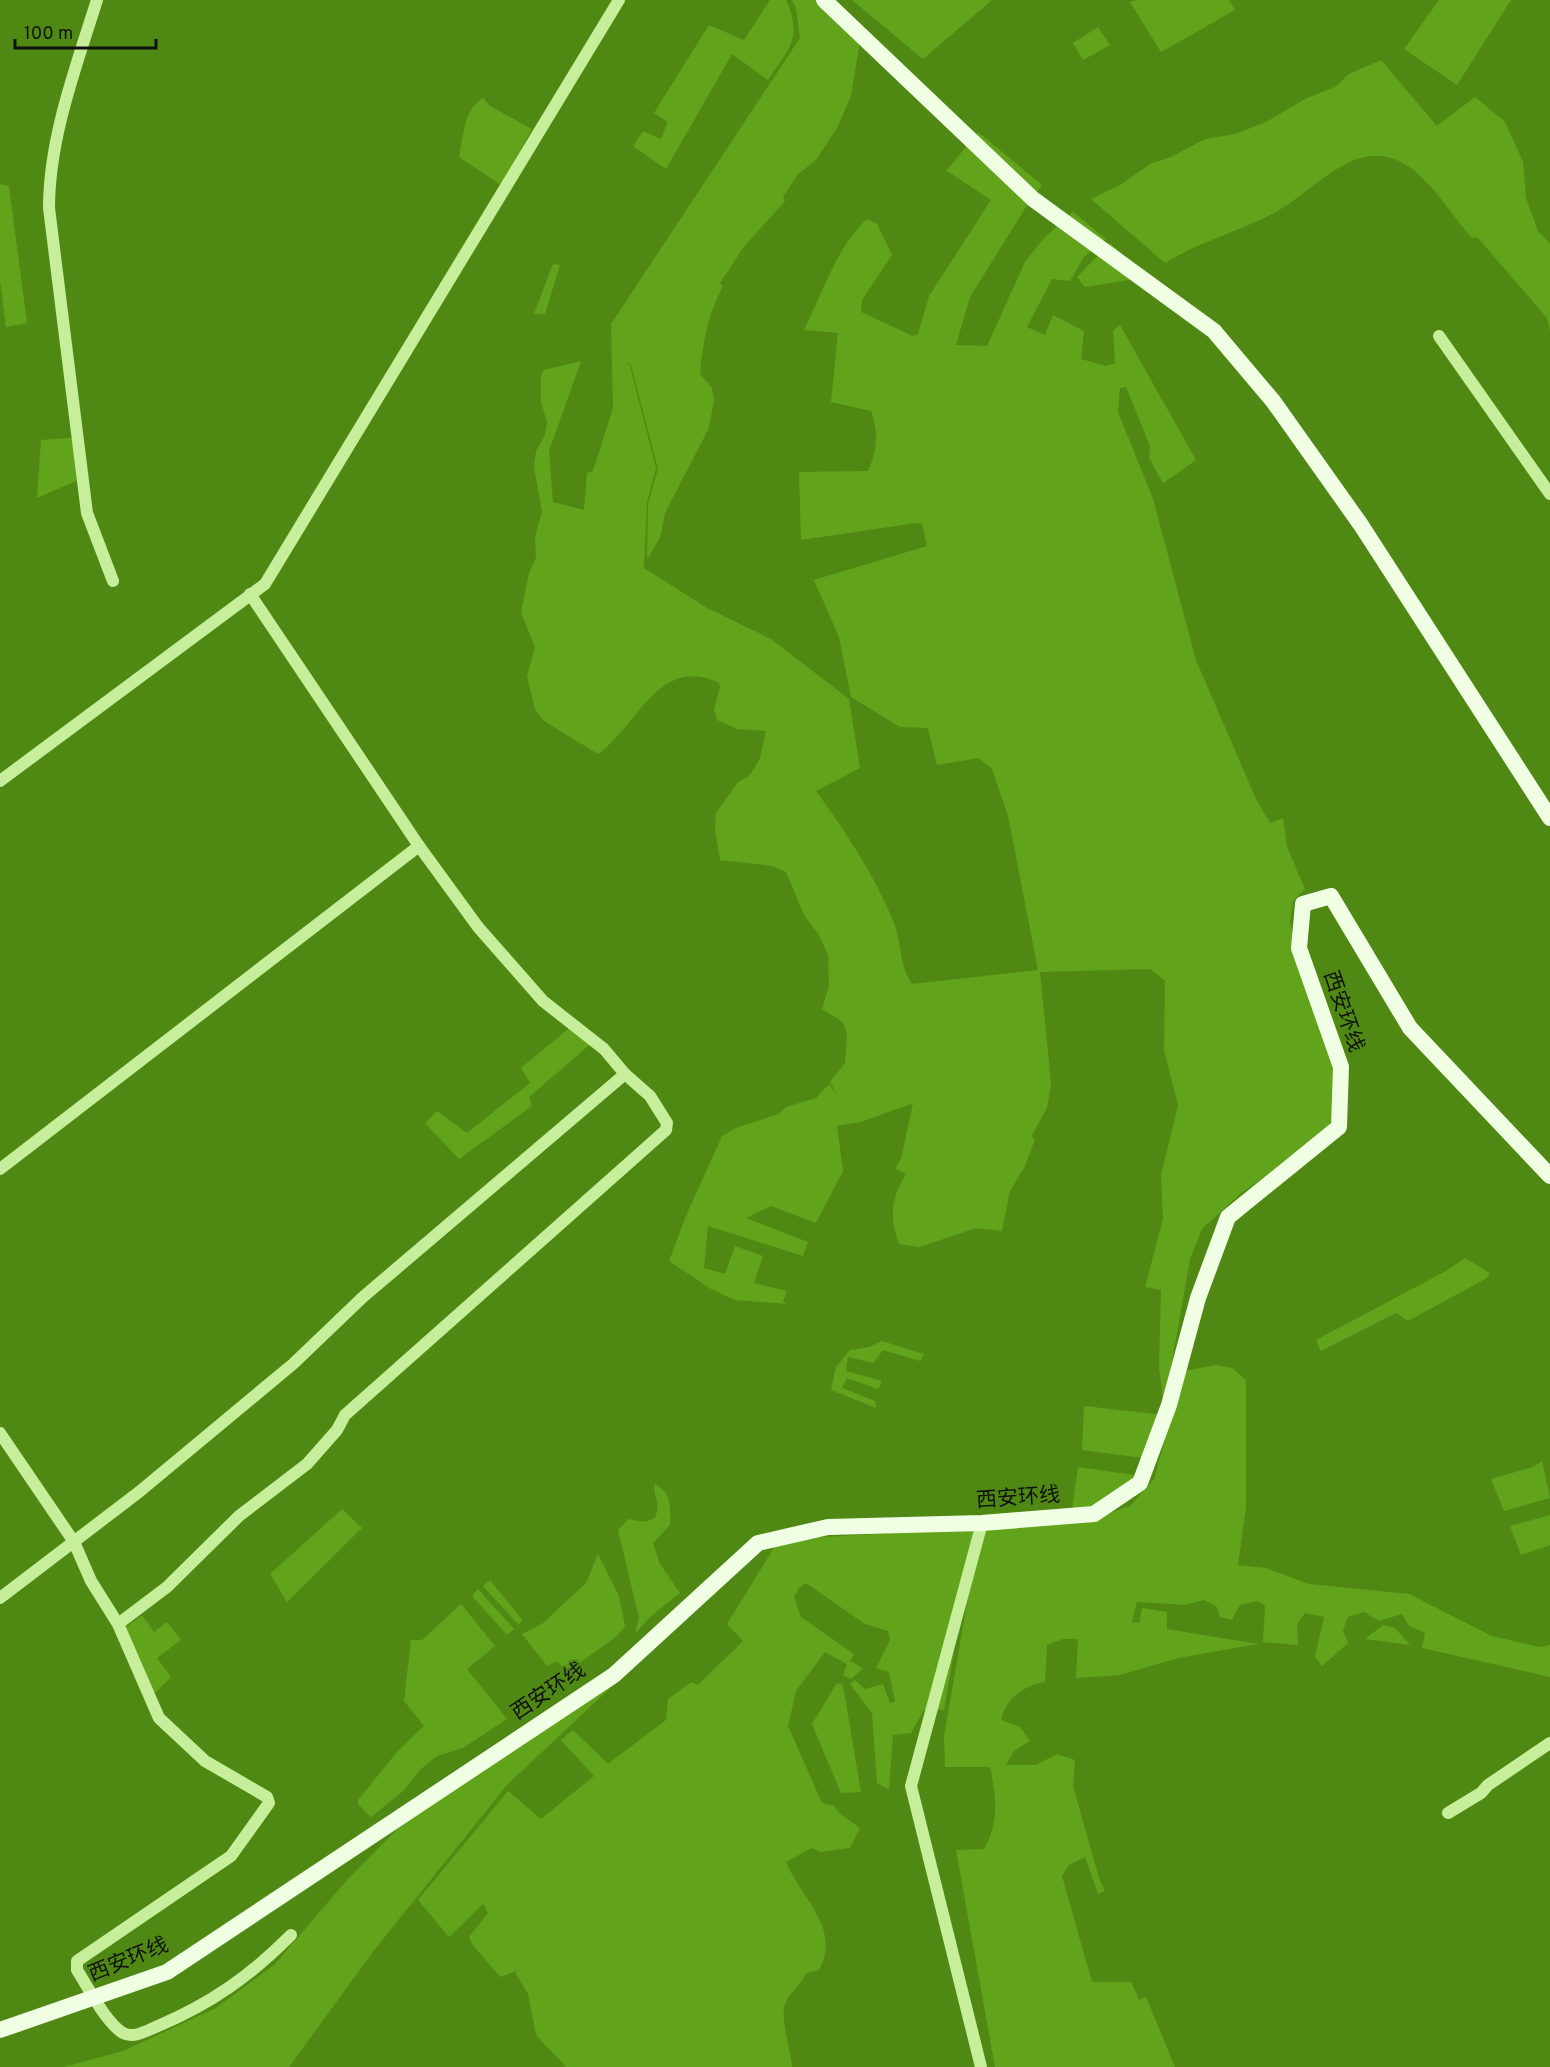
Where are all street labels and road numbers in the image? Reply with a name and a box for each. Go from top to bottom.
street label: 西安环线 [1316,967,1369,1056]
street label: 西安环线 [975,1482,1061,1515]
street label: 西安环线 [506,1658,591,1727]
street label: 西安环线 [85,1932,173,1989]

